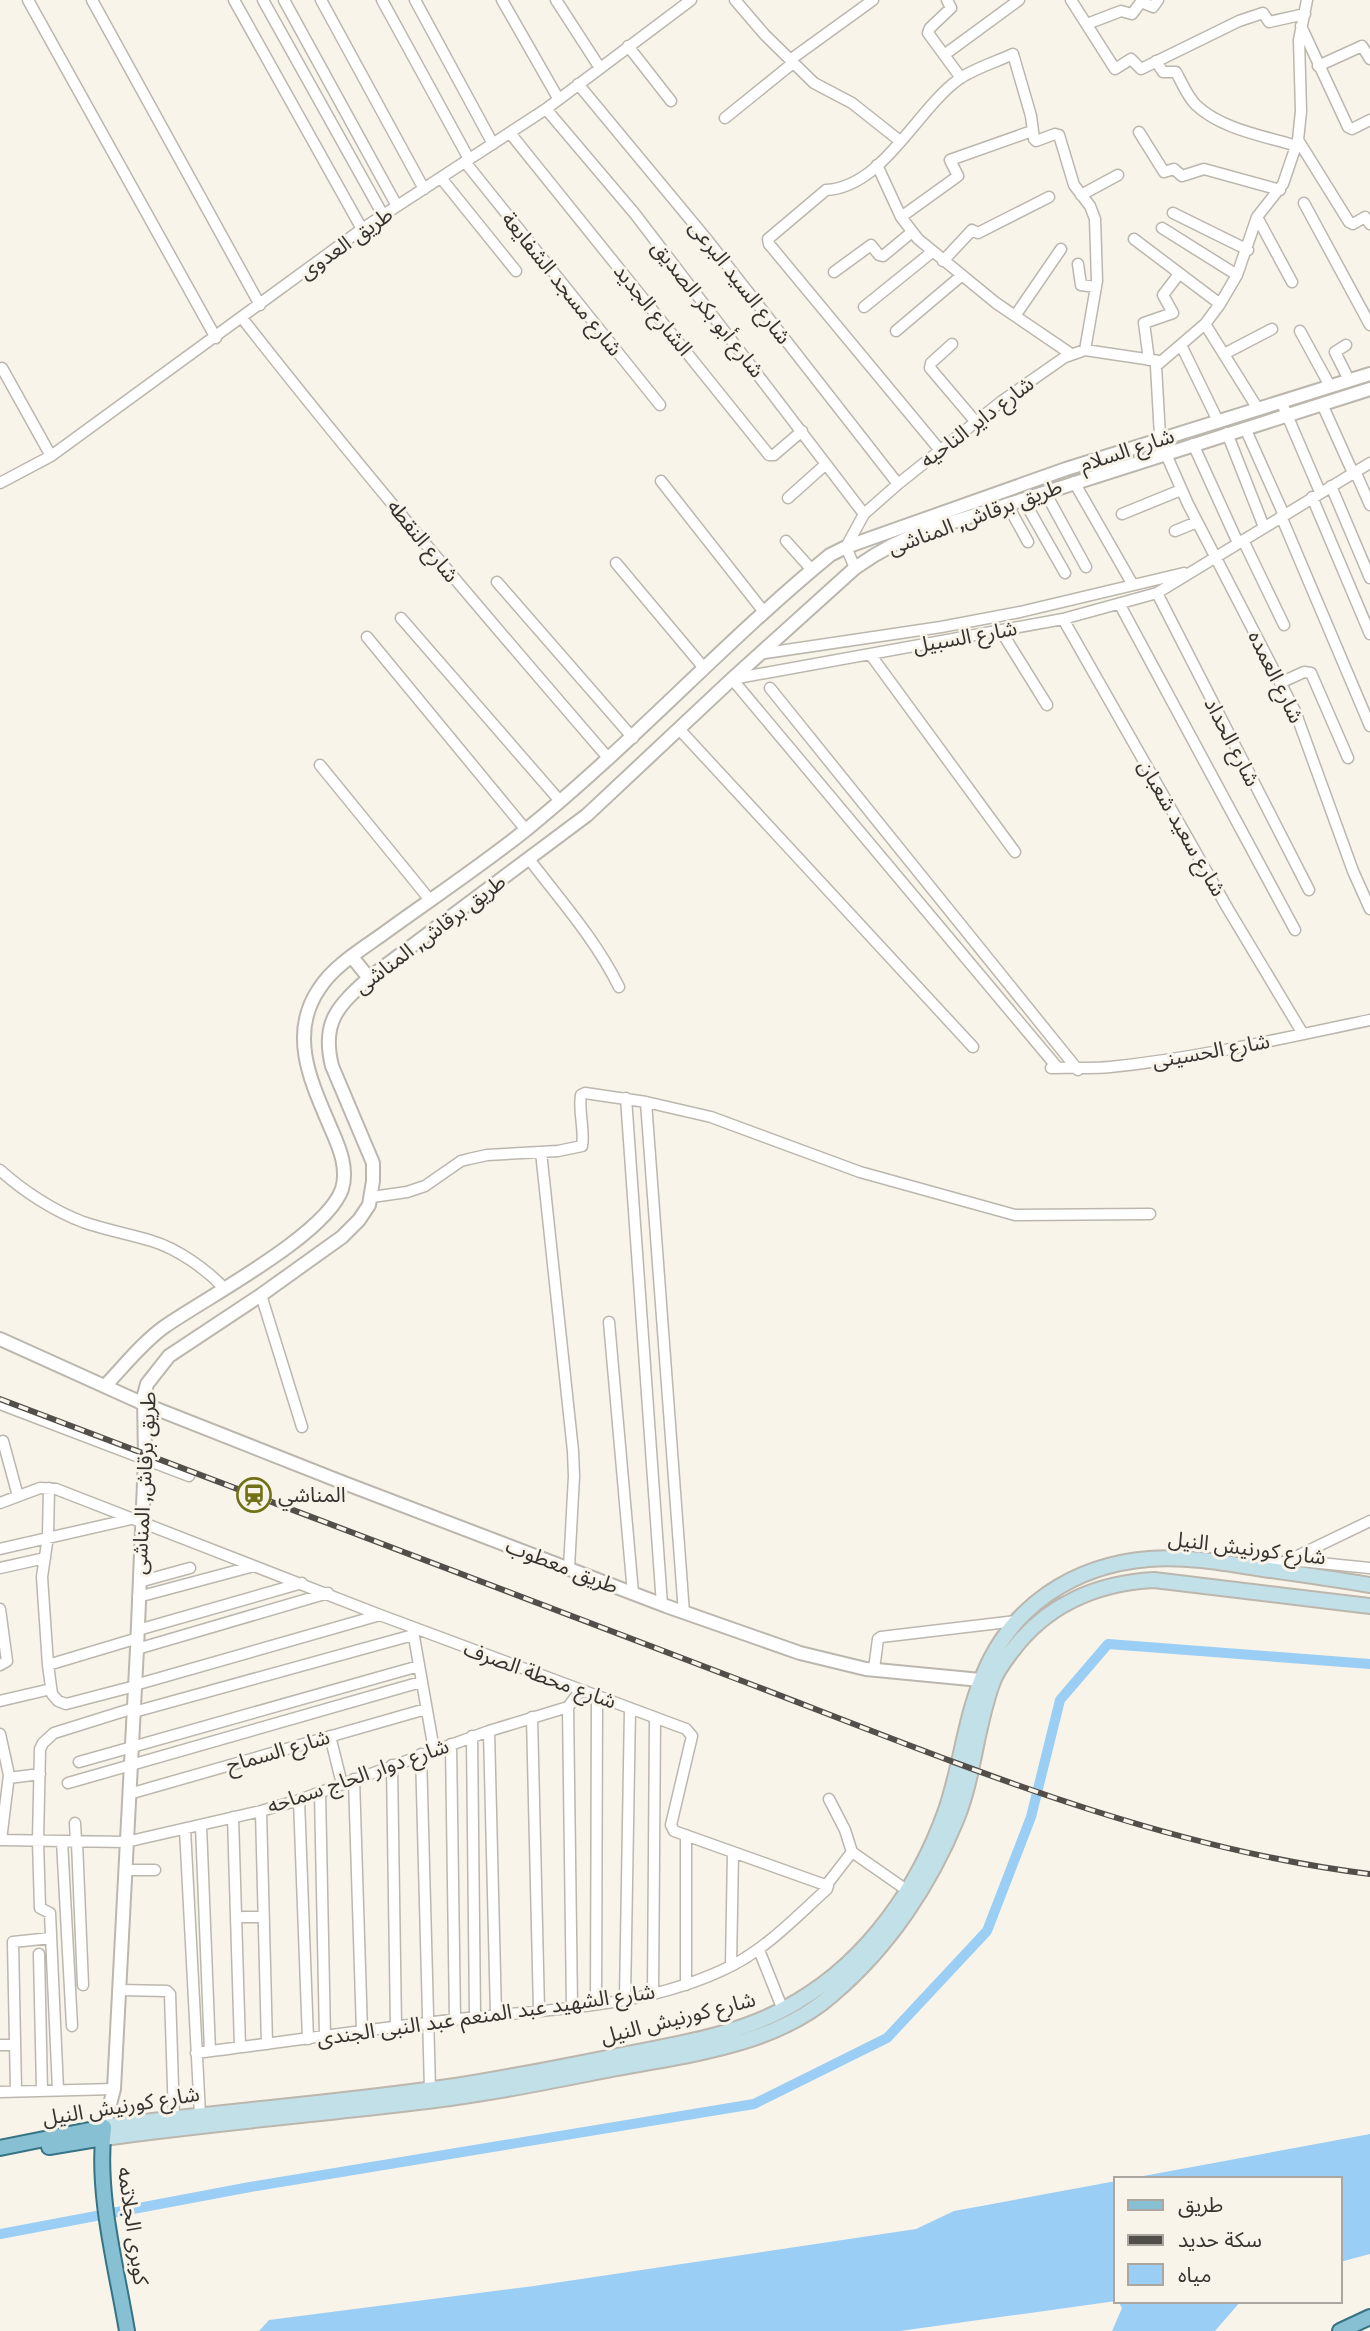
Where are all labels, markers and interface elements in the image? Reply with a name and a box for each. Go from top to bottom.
street label: طريق العدوى [294,201,398,285]
street label: شارع مسجد الشفايعة [494,207,628,363]
street label: شارع السيد البرعى [682,215,797,351]
street label: شارع أبو بكر الصديق [645,235,770,384]
street label: الشارع الجديد [606,259,698,362]
street label: شارع داير الناحيه [915,371,1040,475]
street label: شارع السلام [1077,423,1178,480]
street label: طريق برقاش, المناشى [884,473,1066,561]
street label: شارع النقطه [380,494,464,589]
street label: شارع السبيل [911,615,1019,661]
street label: شارع العمده [1241,626,1310,728]
street label: شارع الحداد [1197,693,1265,792]
street label: شارع سعيد شعبان [1131,755,1232,902]
street label: طريق برقاش, المناشى [349,868,511,1000]
street label: شارع الحسينى [1150,1028,1272,1076]
street label: طريق برقاش, المناشى [126,1391,162,1575]
station icon: المناشي [235,1476,273,1514]
place label: المناشي [278,1482,346,1511]
street label: شارع كورنيش النيل [1166,1525,1327,1573]
street label: طريق معطوب [502,1533,622,1599]
street label: شارع محطة الصرف [460,1635,620,1717]
street label: شارع السماح [223,1724,333,1780]
street label: شارع دوار الحاج سماحه [264,1733,453,1821]
street label: شارع الشهيد عبد المنعم عبد النبى الجندى [315,1978,657,2054]
street label: شارع كورنيش النيل [598,1986,759,2052]
street label: شارع كورنيش النيل [41,2081,202,2133]
street label: كوبرى الجلاتمه [112,2165,154,2287]
legend [1114,2177,1342,2303]
text: طريق [1178,2192,1223,2218]
text: سكة حديد [1178,2227,1262,2253]
text: مياه [1178,2262,1211,2288]

